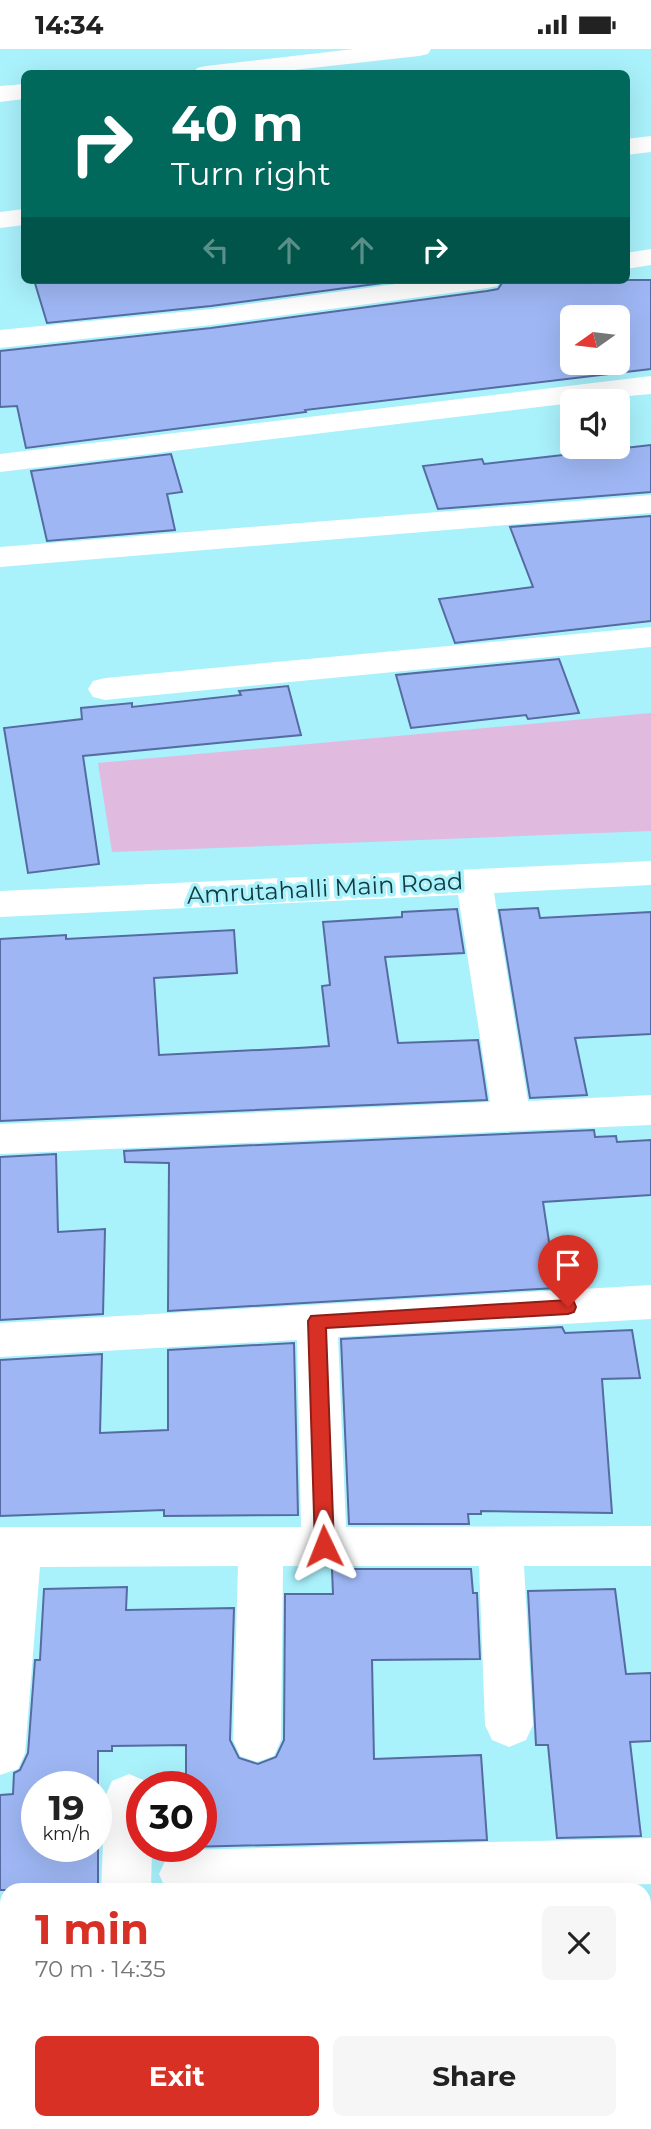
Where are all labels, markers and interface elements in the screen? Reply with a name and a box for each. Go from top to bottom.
text: 14:34 [35,9,103,41]
text: 40 m [171,94,303,153]
icon: right [56,98,147,189]
text: Turn right [171,154,331,193]
icon: left [197,231,235,269]
icon: ahead [270,231,308,269]
icon: ahead [343,231,381,269]
icon: right [416,231,454,269]
north arrow [560,305,630,375]
map controls [560,305,630,459]
button: sound [560,389,630,459]
street label: Amrutahalli Main Road [186,866,464,910]
pin [538,1235,598,1307]
icon: arrive [549,1246,587,1284]
position arrow [287,1509,361,1583]
speed limit sign: 30 [126,1771,217,1862]
text: 19 [48,1786,85,1829]
text: km/h [42,1823,91,1845]
text: 1 min [35,1903,149,1955]
button: close [542,1906,616,1980]
text: 70 m · 14:35 [35,1955,166,1983]
button: Exit [35,2036,319,2116]
button: Share [333,2036,616,2116]

